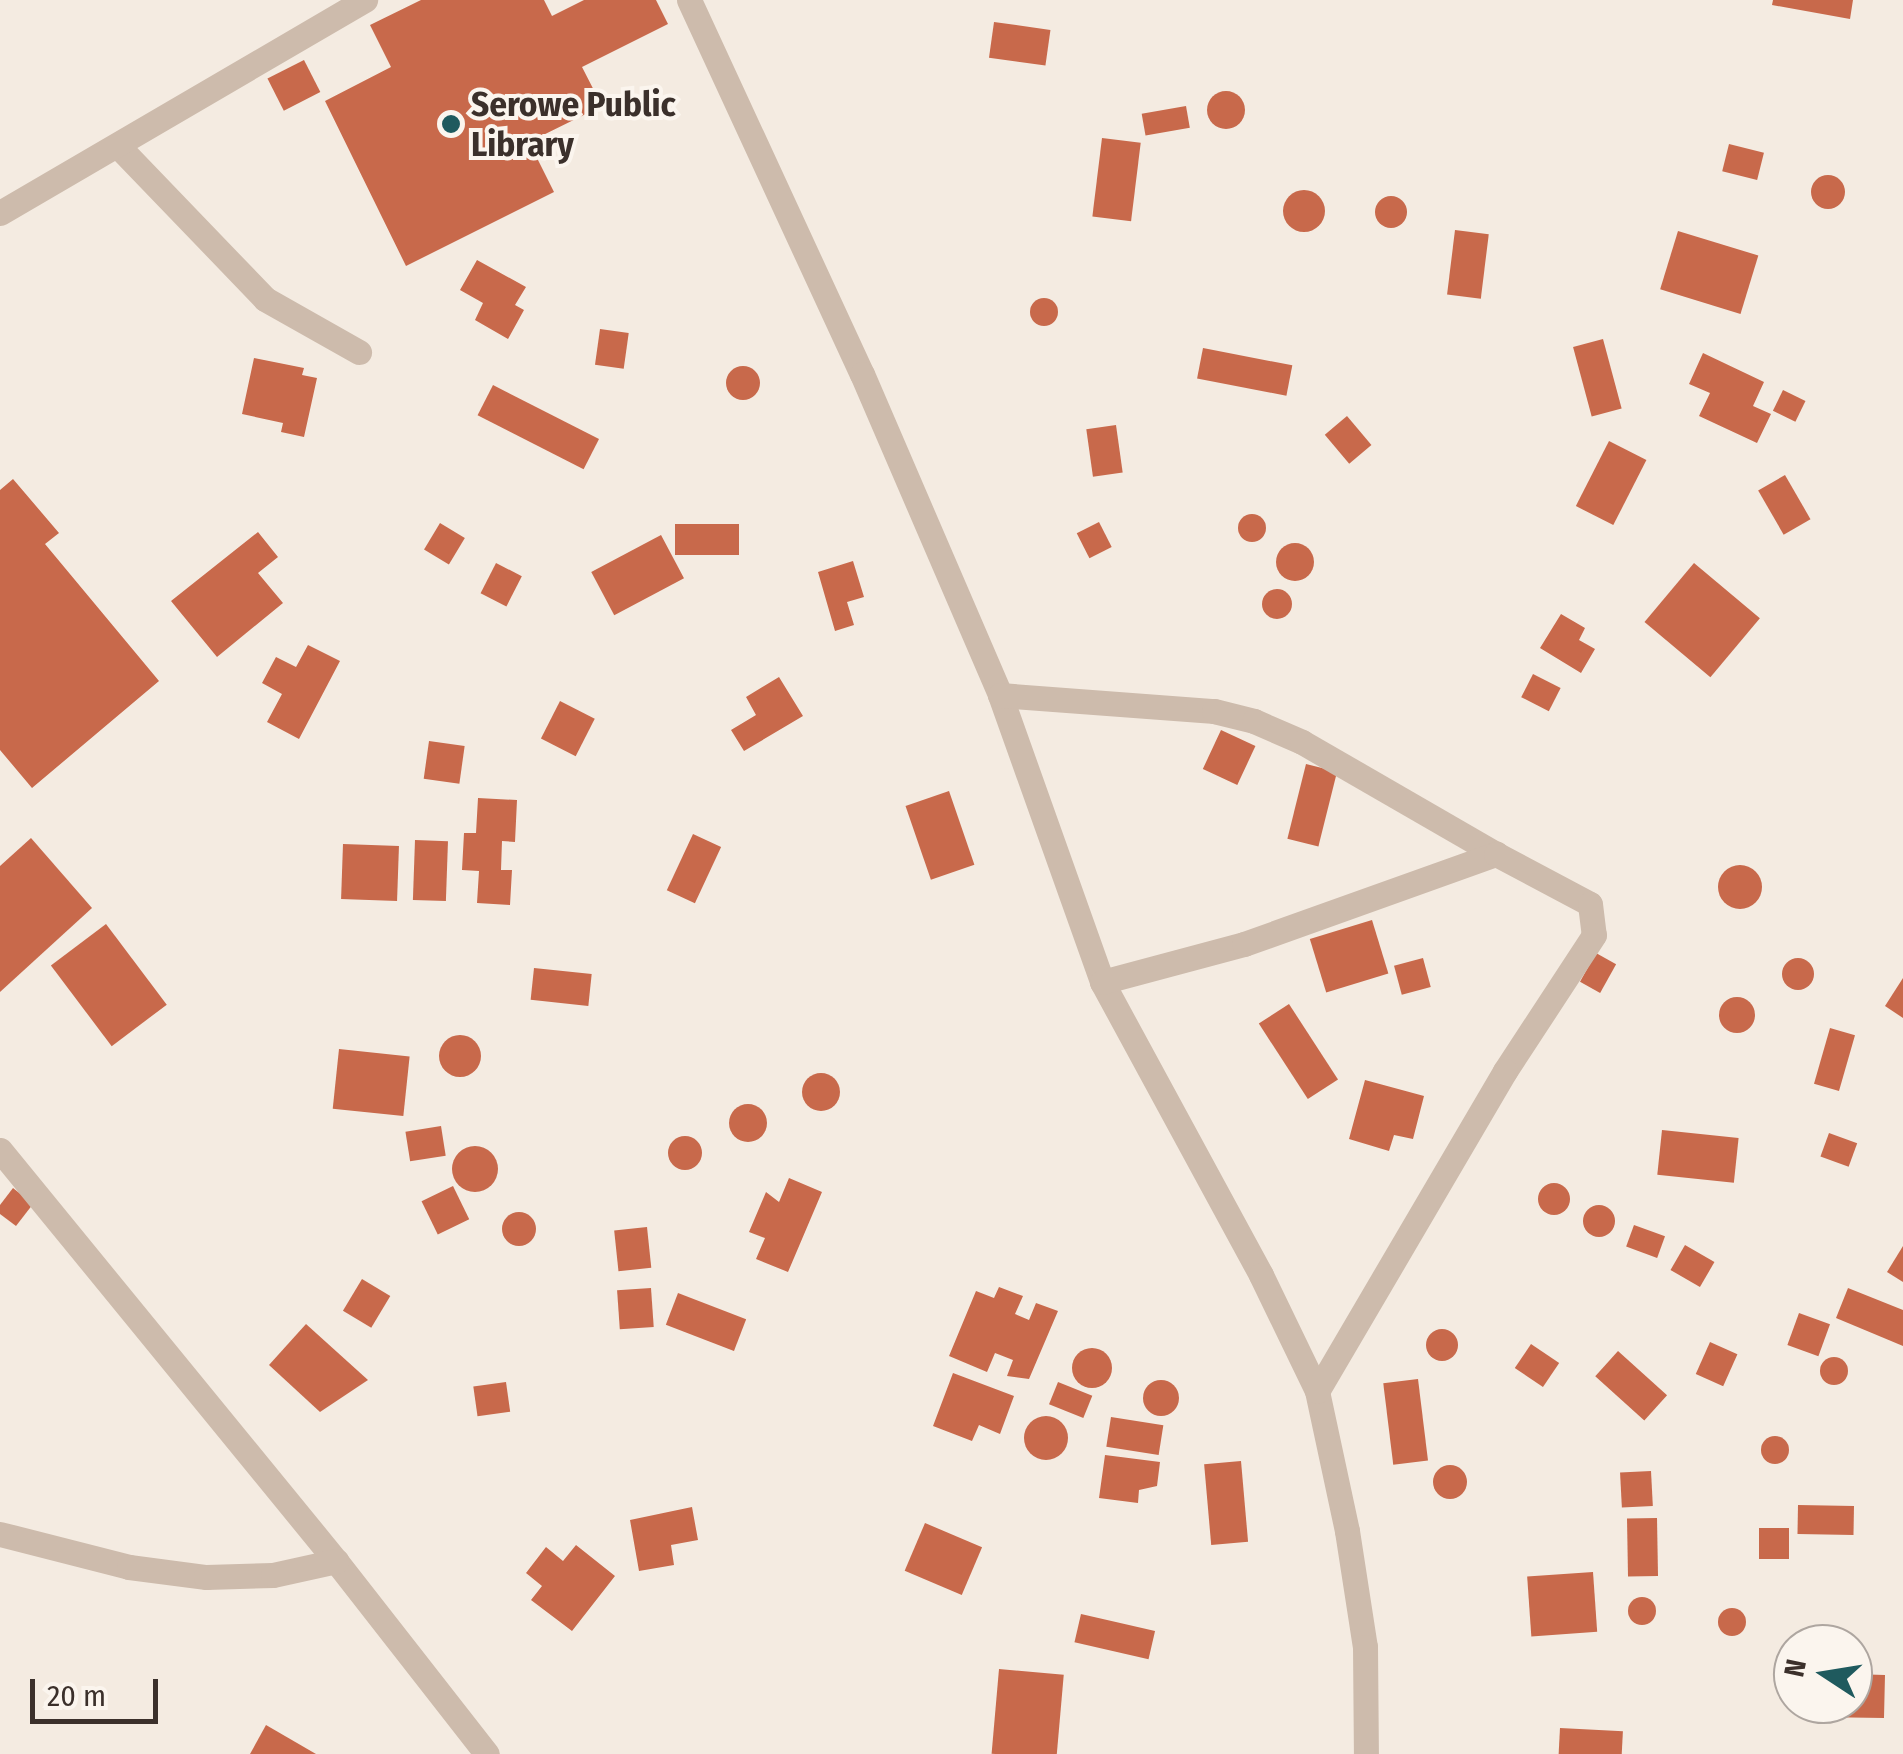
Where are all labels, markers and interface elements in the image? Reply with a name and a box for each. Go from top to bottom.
place label: Serowe Public Library [471,83,676,165]
marker: Serowe Public Library [440,113,462,135]
north arrow [1773,1624,1873,1724]
text: N [1777,1656,1813,1680]
scale bar [35,1659,162,1721]
text: 20 m [47,1678,106,1714]

